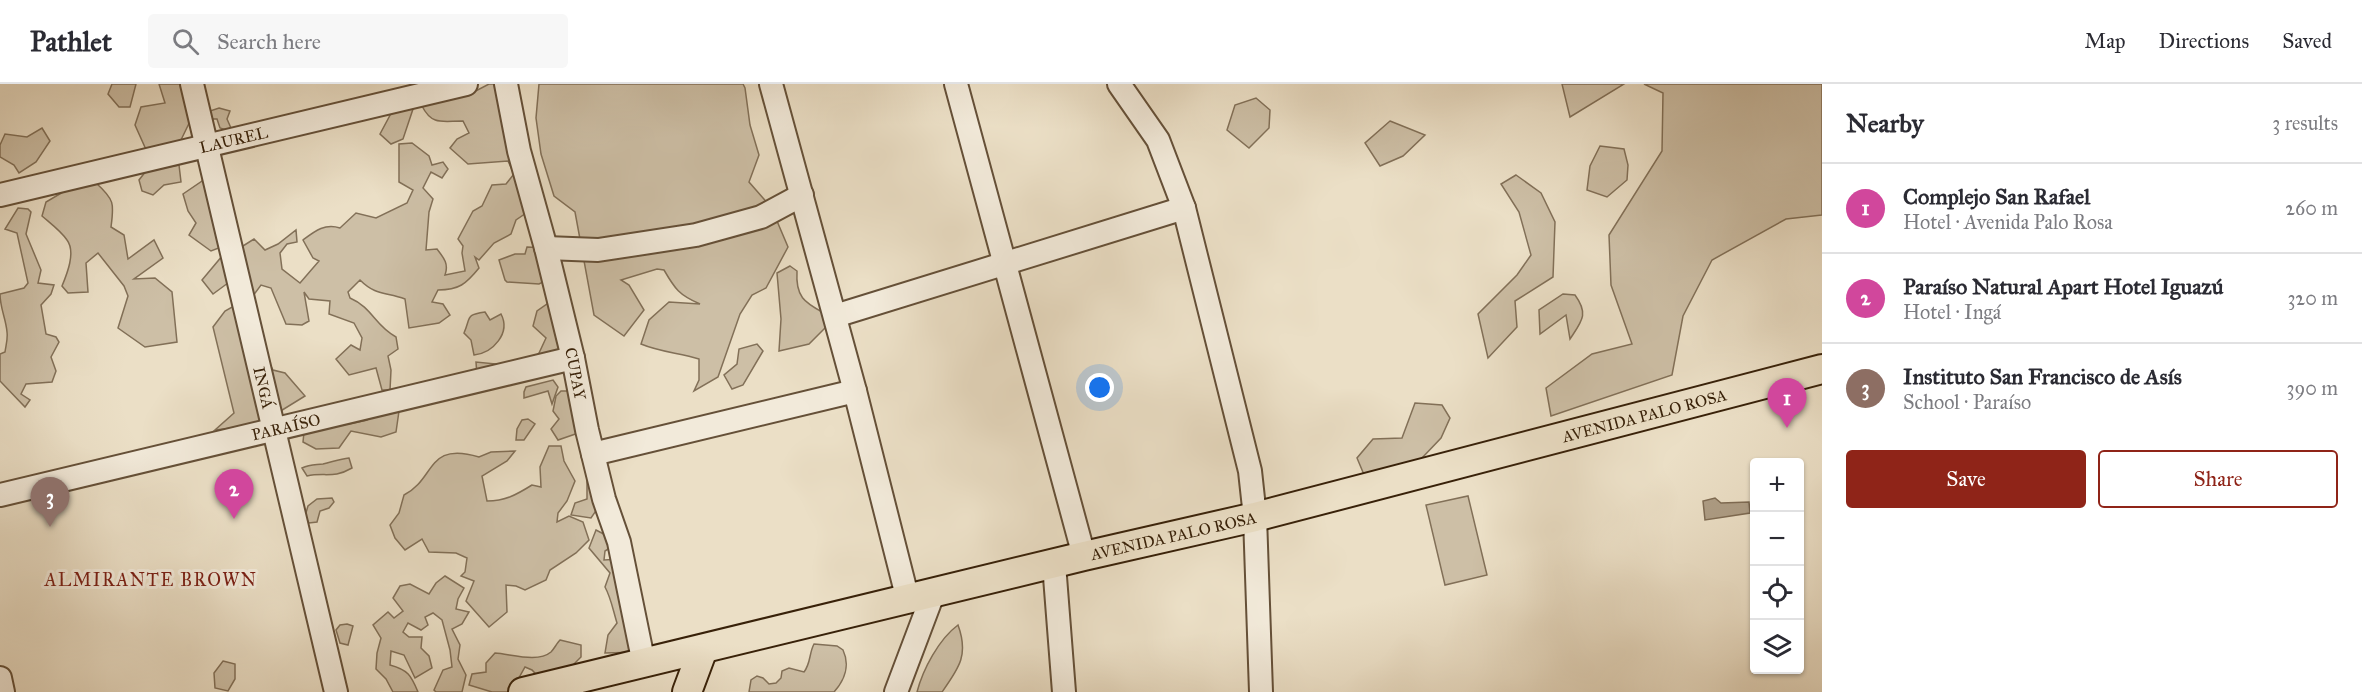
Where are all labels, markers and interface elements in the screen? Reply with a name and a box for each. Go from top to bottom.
search box [148,14,568,68]
text: Pathlet [30,24,112,59]
icon: search [169,25,202,58]
text: Search here [217,28,321,55]
text: Map [2085,28,2126,54]
text: Directions [2159,28,2249,54]
text: Saved [2282,28,2332,54]
text: Nearby [1846,107,1924,139]
text: 3 results [2272,111,2338,135]
street label: LAUREL [197,122,270,157]
text: Complejo San Rafael [1903,183,2090,210]
text: 1 [1862,196,1869,220]
text: 260 m [2285,196,2338,220]
text: Hotel · Avenida Palo Rosa [1903,210,2113,234]
text: Paraíso Natural Apart Hotel Iguazú [1903,273,2223,300]
text: 2 [1861,286,1870,310]
text: 320 m [2287,286,2338,310]
text: Hotel · Ingá [1903,300,2001,324]
street label: CUPAY [561,345,591,402]
text: Instituto San Francisco de Asís [1903,363,2182,390]
street label: INGÁ [250,365,279,411]
your location [1085,373,1114,402]
text: 3 [1862,376,1870,400]
text: 390 m [2287,376,2338,400]
pin: 1 [1768,378,1806,428]
street label: AVENIDA PALO ROSA [1559,385,1729,446]
text: School · Paraíso [1903,390,2031,414]
street label: PARAÍSO [250,409,322,444]
button: Save [1846,450,2086,508]
button: Share [2098,450,2338,508]
map controls [1750,458,1804,674]
button: + [1750,458,1804,512]
pin: 2 [214,470,254,519]
pin: 3 [31,478,70,527]
street label: AVENIDA PALO ROSA [1088,507,1258,564]
button: − [1750,512,1804,566]
button: locate [1750,566,1804,620]
district label: ALMIRANTE BROWN [43,569,258,591]
button: layers [1750,620,1804,674]

